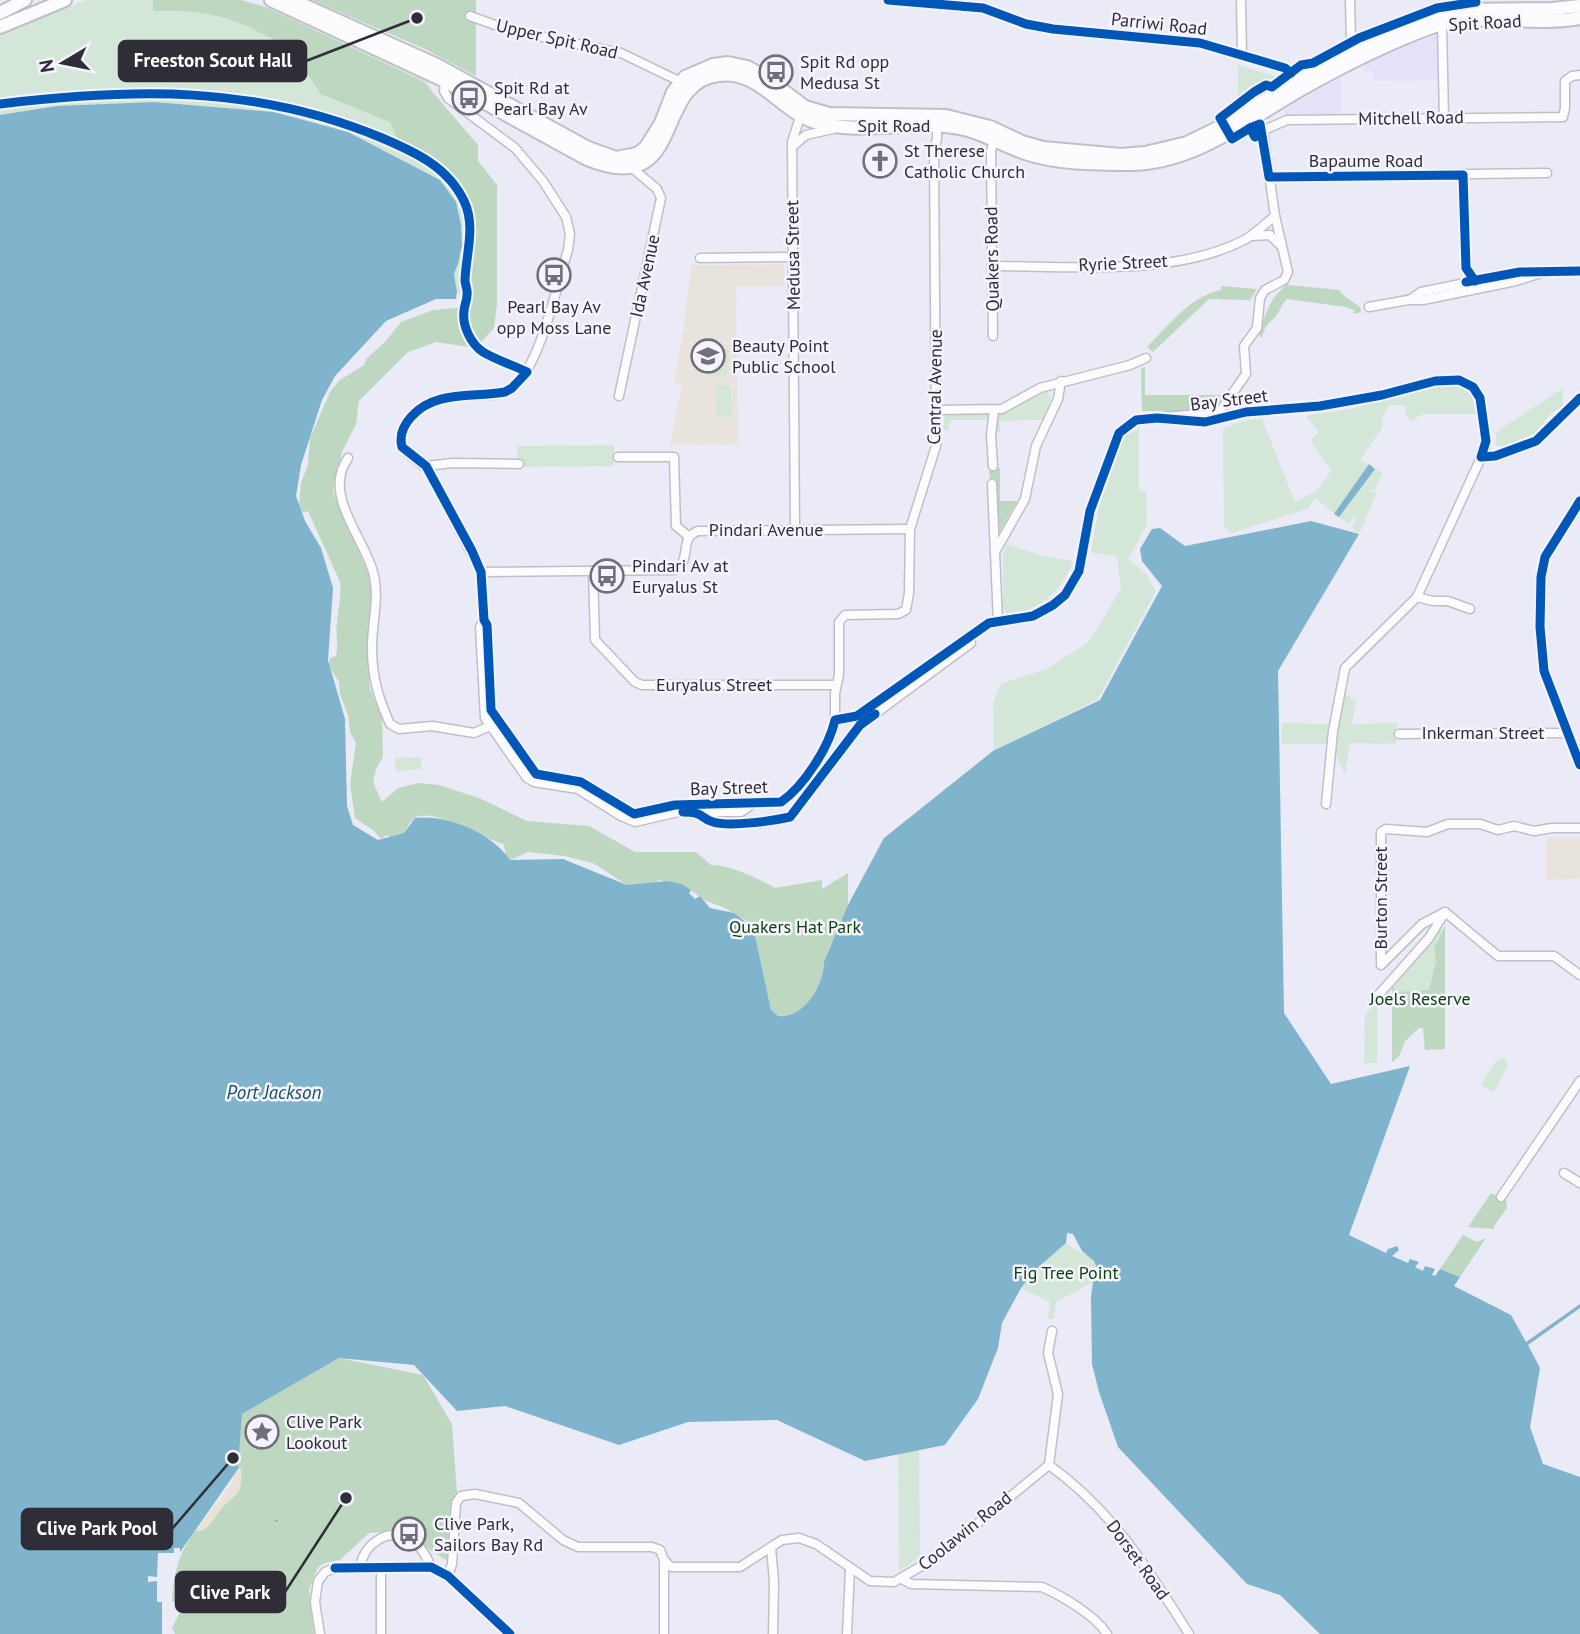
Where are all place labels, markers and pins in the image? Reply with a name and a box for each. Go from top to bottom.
callout: Freeston Scout Hall [119,41,306,81]
place label: Spit Rd opp Medusa St [800,50,889,94]
bus stop icon: Spit Rd opp Medusa St [757,53,795,91]
place label: Spit Rd at Pearl Bay Av [494,76,588,120]
bus stop icon: Spit Rd at Pearl Bay Av [450,79,488,117]
place label: St Therese Catholic Church [904,139,1025,183]
church icon: St Therese Catholic Church [861,142,899,180]
bus stop icon: Pearl Bay Av opp Moss Lane [535,256,573,294]
place label: Pearl Bay Av opp Moss Lane [497,295,611,339]
place label: Beauty Point Public School [732,334,836,378]
school or university icon: Beauty Point Public School [689,337,727,375]
place label: Pindari Av at Euryalus St [632,554,728,598]
bus stop icon: Pindari Av at Euryalus St [588,557,626,595]
place label: Clive Park Lookout [286,1410,362,1454]
place icon: Clive Park Lookout [243,1413,281,1451]
callout: Clive Park Pool [22,1509,172,1549]
place label: Clive Park, Sailors Bay Rd [434,1512,543,1556]
bus stop icon: Clive Park, Sailors Bay Rd [390,1515,428,1553]
callout: Clive Park [176,1572,285,1612]

